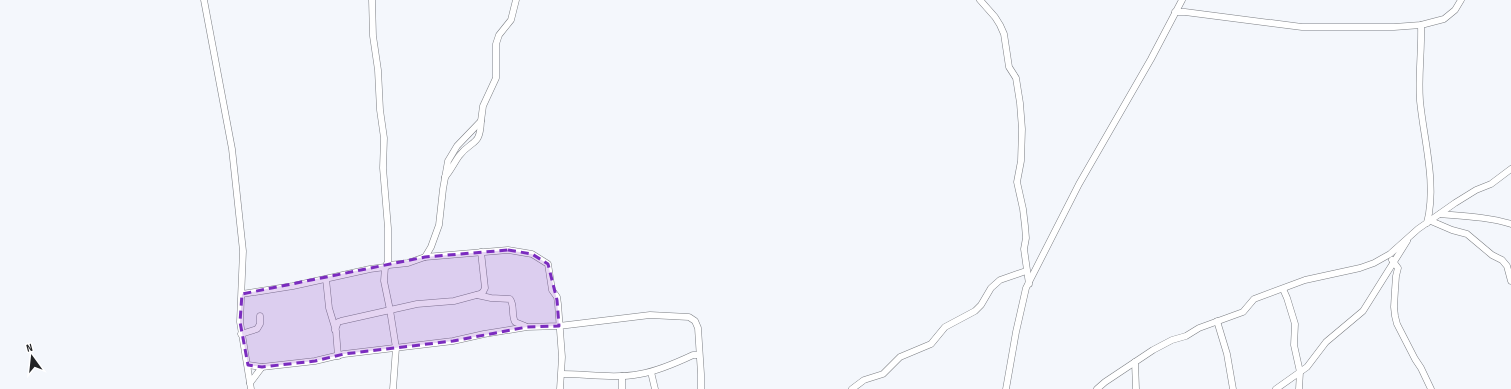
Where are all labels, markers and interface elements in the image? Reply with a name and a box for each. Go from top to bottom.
north arrow [12,337,52,377]
text: N [25,341,34,355]

